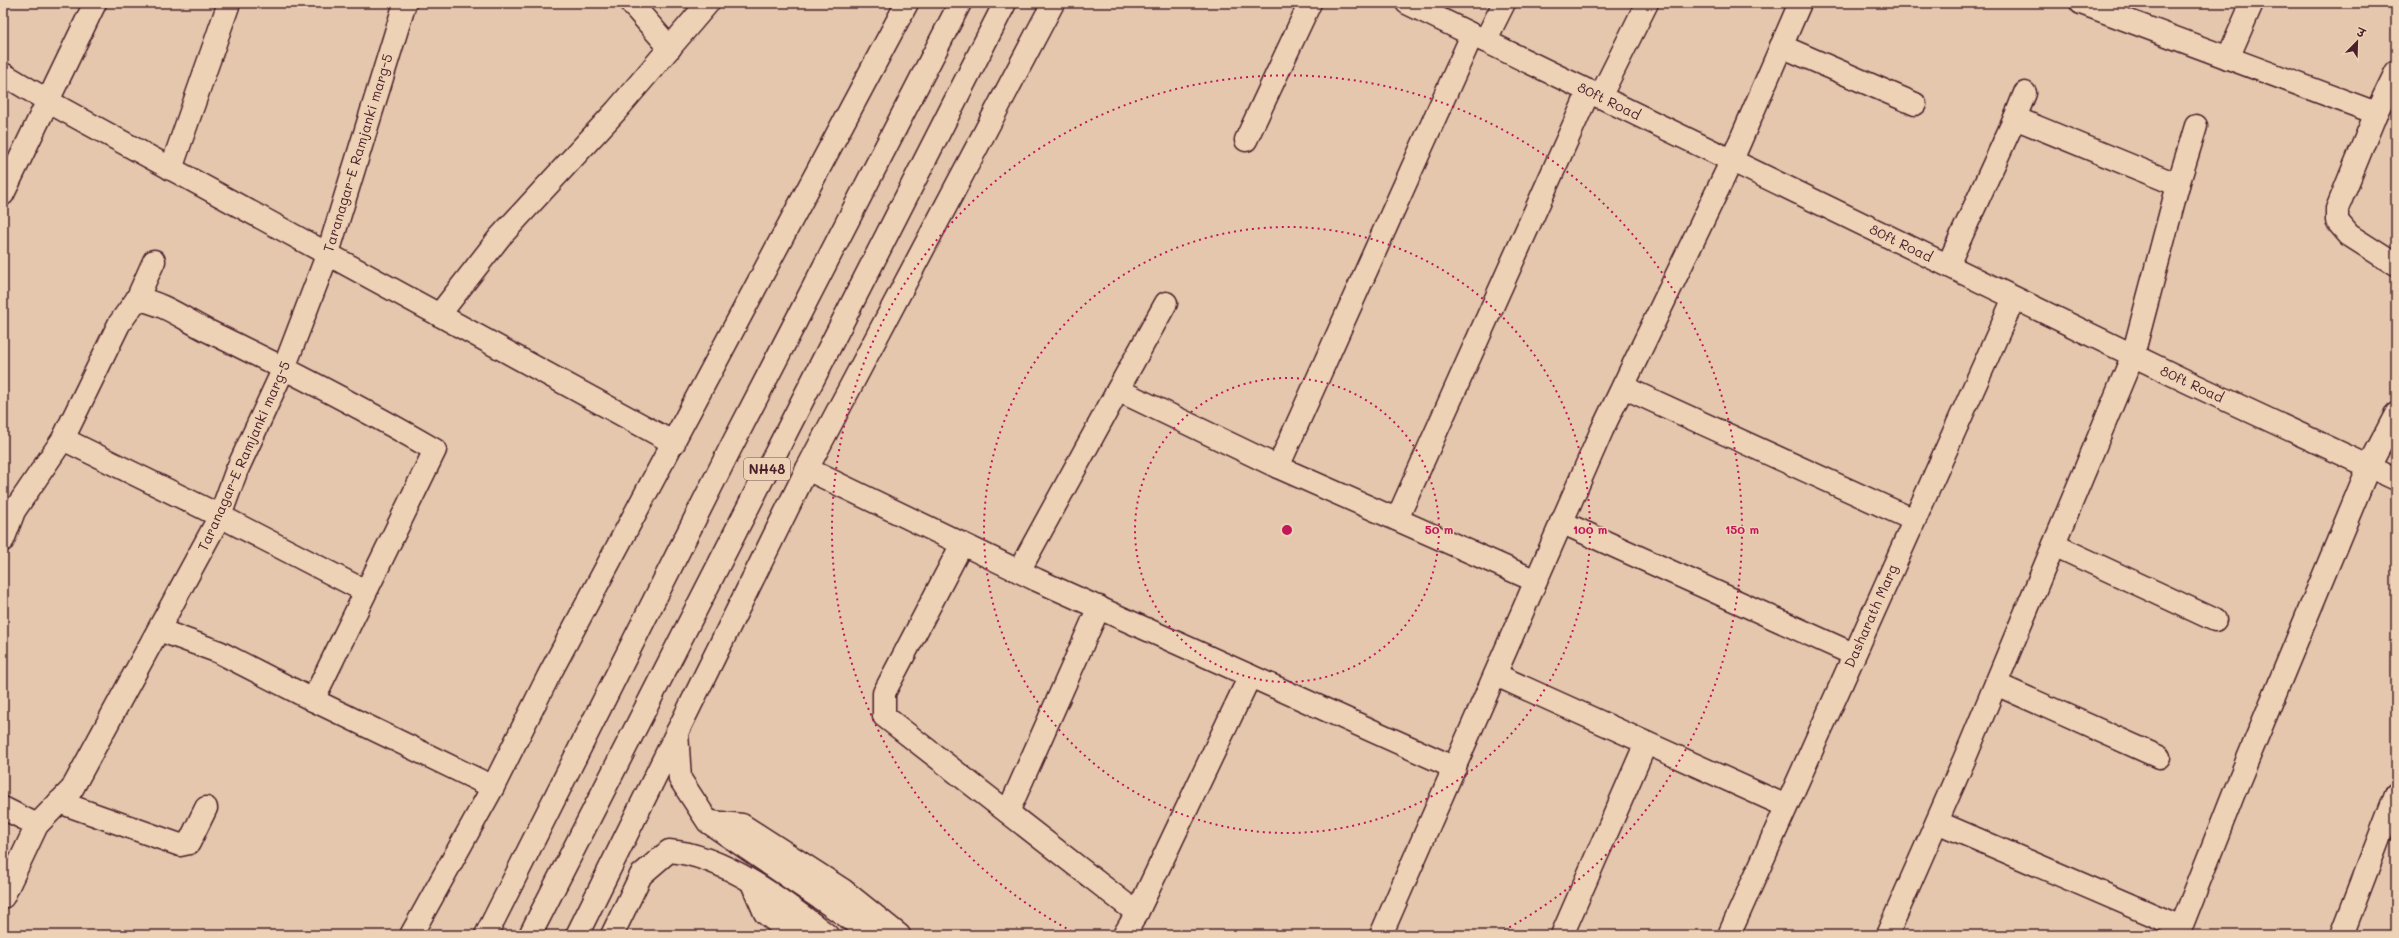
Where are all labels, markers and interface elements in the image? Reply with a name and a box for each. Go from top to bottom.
north arrow [2337,22,2377,62]
text: उ [2354,24,2369,41]
street label: Taranagar-E Ramjanki marg-5 [318,51,397,254]
street label: 80ft Road [1574,77,1644,124]
street label: 80ft Road [1866,219,1936,266]
street label: Taranagar-E Ramjanki marg-5 [193,358,294,554]
street label: 80ft Road [2157,361,2227,407]
road number: NH48 [744,458,790,480]
text: 50 m [1425,521,1453,537]
text: 100 m [1573,521,1607,537]
text: 150 m [1725,521,1759,537]
centre of rings [1280,523,1294,537]
street label: Dasharath Marg [1839,561,1902,670]

